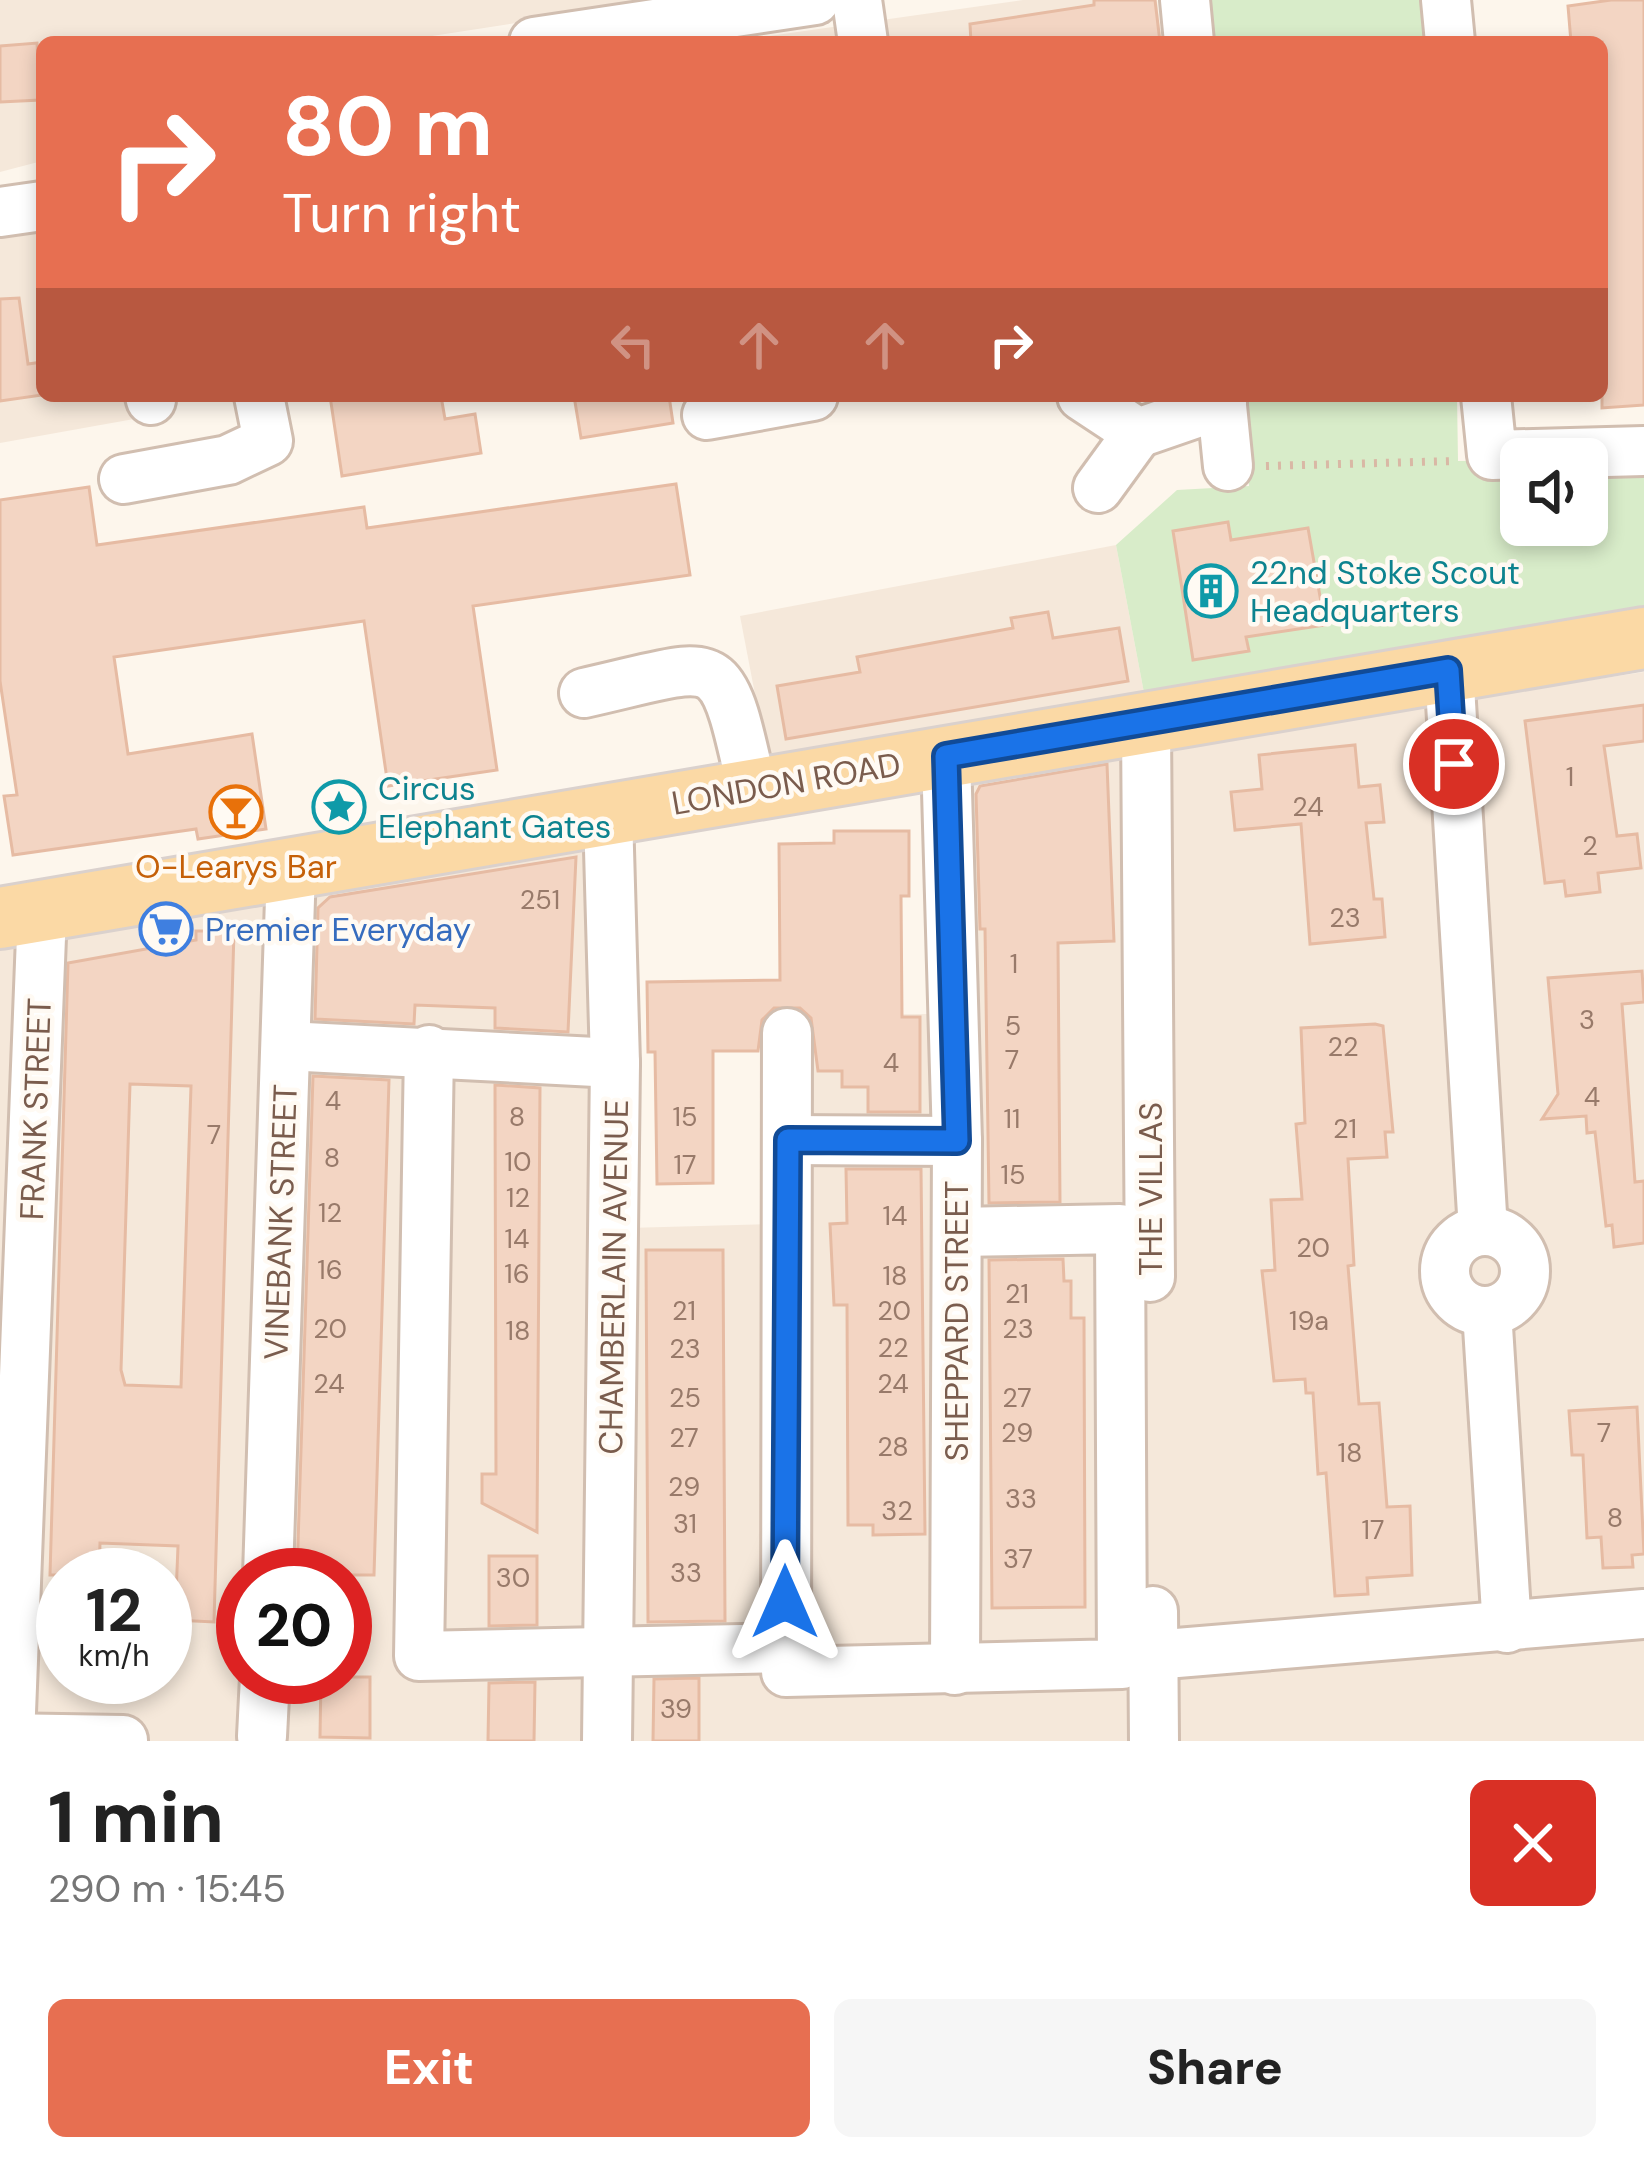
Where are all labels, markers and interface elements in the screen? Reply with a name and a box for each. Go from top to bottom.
text: 80 m [282,72,493,181]
icon: right [84,84,240,240]
text: Turn right [282,178,521,249]
icon: left [600,312,666,378]
icon: ahead [726,312,792,378]
icon: ahead [852,312,918,378]
icon: right [978,312,1044,378]
map controls [1500,438,1608,546]
button: sound [1500,438,1608,546]
place label: 22nd Stoke Scout Headquarters [1250,551,1520,632]
building icon: 22nd Stoke Scout Headquarters [1183,563,1239,619]
pin [1403,713,1505,815]
icon: arrive [1421,731,1487,797]
street label: LONDON ROAD [668,742,904,825]
house number: 1 [1566,759,1574,794]
place label: Circus Elephant Gates [378,767,611,848]
place icon: Circus Elephant Gates [311,779,367,835]
bar icon: O-Learys Bar [208,784,264,840]
house number: 24 [1292,789,1324,824]
house number: 2 [1582,828,1598,863]
place label: O-Learys Bar [135,845,337,888]
house number: 251 [520,882,560,917]
house number: 23 [1329,900,1361,935]
supermarket icon: Premier Everyday [138,901,194,957]
place label: Premier Everyday [205,908,471,951]
house number: 1 [1010,946,1018,981]
street label: FRANK STREET [10,997,61,1221]
house number: 3 [1579,1002,1595,1037]
house number: 5 [1005,1008,1021,1043]
house number: 22 [1327,1029,1359,1064]
house number: 7 [1005,1042,1019,1077]
house number: 4 [883,1045,899,1080]
house number: 4 [1584,1079,1600,1114]
street label: VINEBANK STREET [254,1083,307,1361]
house number: 4 [325,1083,341,1118]
house number: 8 [509,1099,525,1134]
street label: CHAMBERLAIN AVENUE [589,1099,638,1455]
house number: 15 [673,1099,697,1134]
house number: 11 [1004,1101,1020,1136]
street label: THE VILLAS [1129,1102,1172,1276]
house number: 21 [1333,1111,1357,1146]
house number: 7 [207,1117,221,1152]
house number: 8 [324,1140,340,1175]
house number: 10 [505,1144,531,1179]
house number: 17 [674,1147,696,1182]
house number: 15 [1001,1157,1025,1192]
house number: 12 [506,1180,530,1215]
street label: SHEPPARD STREET [935,1180,978,1462]
house number: 12 [318,1195,342,1230]
house number: 14 [883,1198,907,1233]
house number: 14 [505,1221,529,1256]
house number: 20 [1296,1230,1330,1265]
house number: 16 [317,1252,343,1287]
house number: 16 [504,1256,530,1291]
house number: 18 [883,1258,907,1293]
house number: 21 [1005,1276,1029,1311]
house number: 21 [672,1293,696,1328]
house number: 20 [877,1293,911,1328]
house number: 19a [1289,1303,1329,1338]
house number: 20 [313,1311,347,1346]
house number: 23 [1002,1311,1034,1346]
house number: 18 [506,1313,530,1348]
house number: 22 [877,1330,909,1365]
house number: 23 [669,1331,701,1366]
house number: 24 [313,1366,345,1401]
house number: 24 [877,1366,909,1401]
house number: 25 [669,1380,701,1415]
house number: 27 [1002,1380,1032,1415]
house number: 29 [1001,1415,1033,1450]
house number: 7 [1597,1415,1611,1450]
house number: 27 [669,1420,699,1455]
house number: 28 [877,1429,909,1464]
house number: 18 [1338,1435,1362,1470]
house number: 29 [668,1469,700,1504]
house number: 33 [1005,1481,1037,1516]
house number: 32 [881,1493,913,1528]
house number: 8 [1607,1500,1623,1535]
house number: 31 [673,1506,697,1541]
house number: 17 [1362,1512,1384,1547]
position arrow [722,1539,848,1665]
house number: 37 [1003,1541,1033,1576]
speed limit sign: 20 [216,1548,372,1704]
house number: 33 [670,1555,702,1590]
house number: 30 [496,1560,530,1595]
text: 12 [86,1571,142,1650]
text: km/h [79,1636,149,1675]
house number: 39 [660,1691,692,1726]
text: 1 min [48,1771,224,1864]
button: close [1470,1780,1596,1906]
text: 290 m · 15:45 [48,1863,286,1914]
button: Exit [48,1999,810,2137]
button: Share [834,1999,1596,2137]

